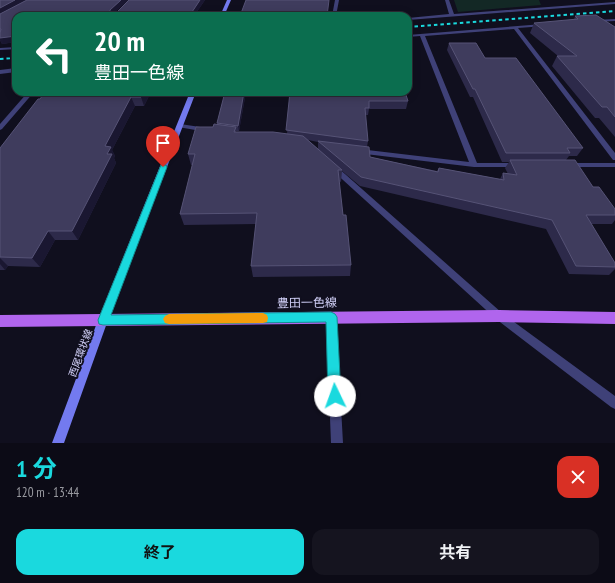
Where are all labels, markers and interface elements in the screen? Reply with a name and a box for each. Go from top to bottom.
text: 20 m [94,22,145,59]
icon: left [28,28,80,80]
text: 豊田一色線 [94,61,184,84]
pin [146,126,180,167]
icon: arrive [152,132,174,154]
street label: 豊田一色線 [277,294,337,311]
street label: 西尾環状線 [66,327,95,379]
position arrow [314,375,356,417]
text: 1 分 [16,453,56,484]
button: close [557,456,599,498]
text: 120 m · 13:44 [16,484,79,501]
button: 終了 [16,529,304,575]
button: 共有 [312,529,599,575]

